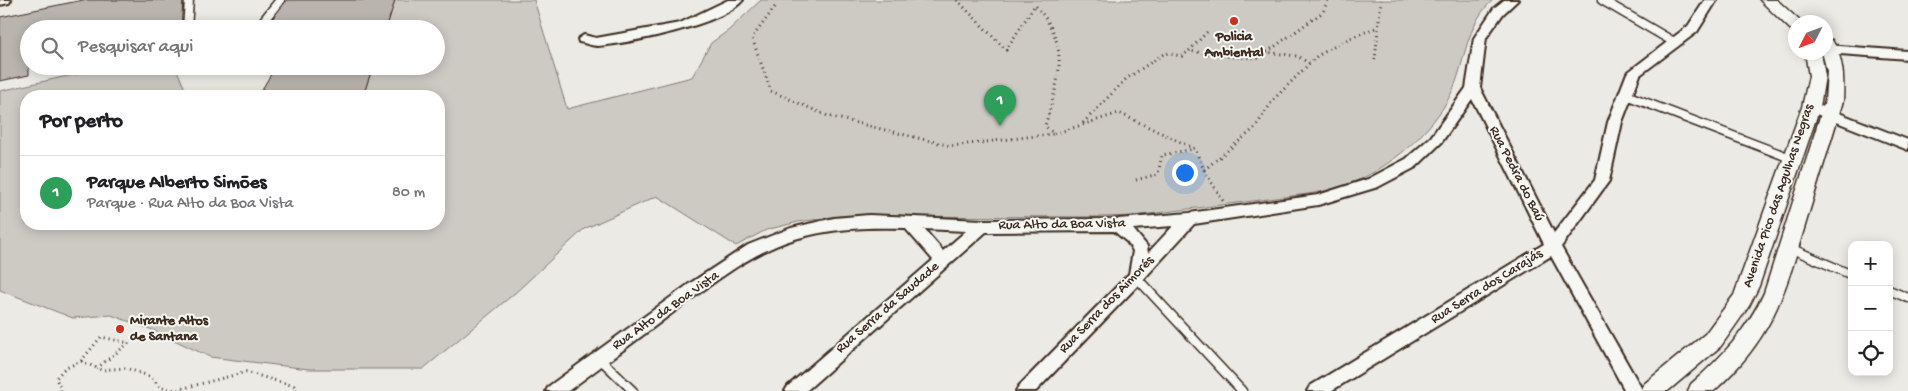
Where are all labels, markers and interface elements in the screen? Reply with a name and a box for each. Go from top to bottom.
marker: Policia Ambiental [1228,15,1240,27]
north arrow [1788,15,1833,60]
search box [20,20,445,75]
place label: Policia Ambiental [1203,29,1264,62]
icon: search [38,34,66,62]
text: Pesquisar aqui [78,36,193,59]
pin: 1 [984,85,1016,126]
street label: Avenida Pico das Agulhas Negras [1740,101,1819,290]
text: Por perto [40,110,123,135]
street label: Rua Pedra do Baú [1485,124,1547,225]
your location [1172,160,1198,186]
text: Parque Alberto Simões [87,172,267,195]
text: 1 [53,184,59,203]
text: 80 m [392,184,425,203]
text: Parque · Rua Alto da Boa Vista [87,195,293,214]
street label: Rua Alto da Boa Vista [998,215,1127,235]
map controls [1848,241,1893,376]
button: + [1848,241,1893,286]
street label: Rua Serra dos Carajás [1428,245,1547,328]
street label: Rua Serra dos Aimorés [1056,252,1159,357]
street label: Rua Serra da Saudade [833,258,944,357]
street label: Rua Alto da Boa Vista [609,267,724,354]
button: − [1848,286,1893,331]
place label: Mirante Altos de Santana [130,313,209,346]
marker: Mirante Altos de Santana [114,323,126,335]
button: locate [1848,331,1893,376]

